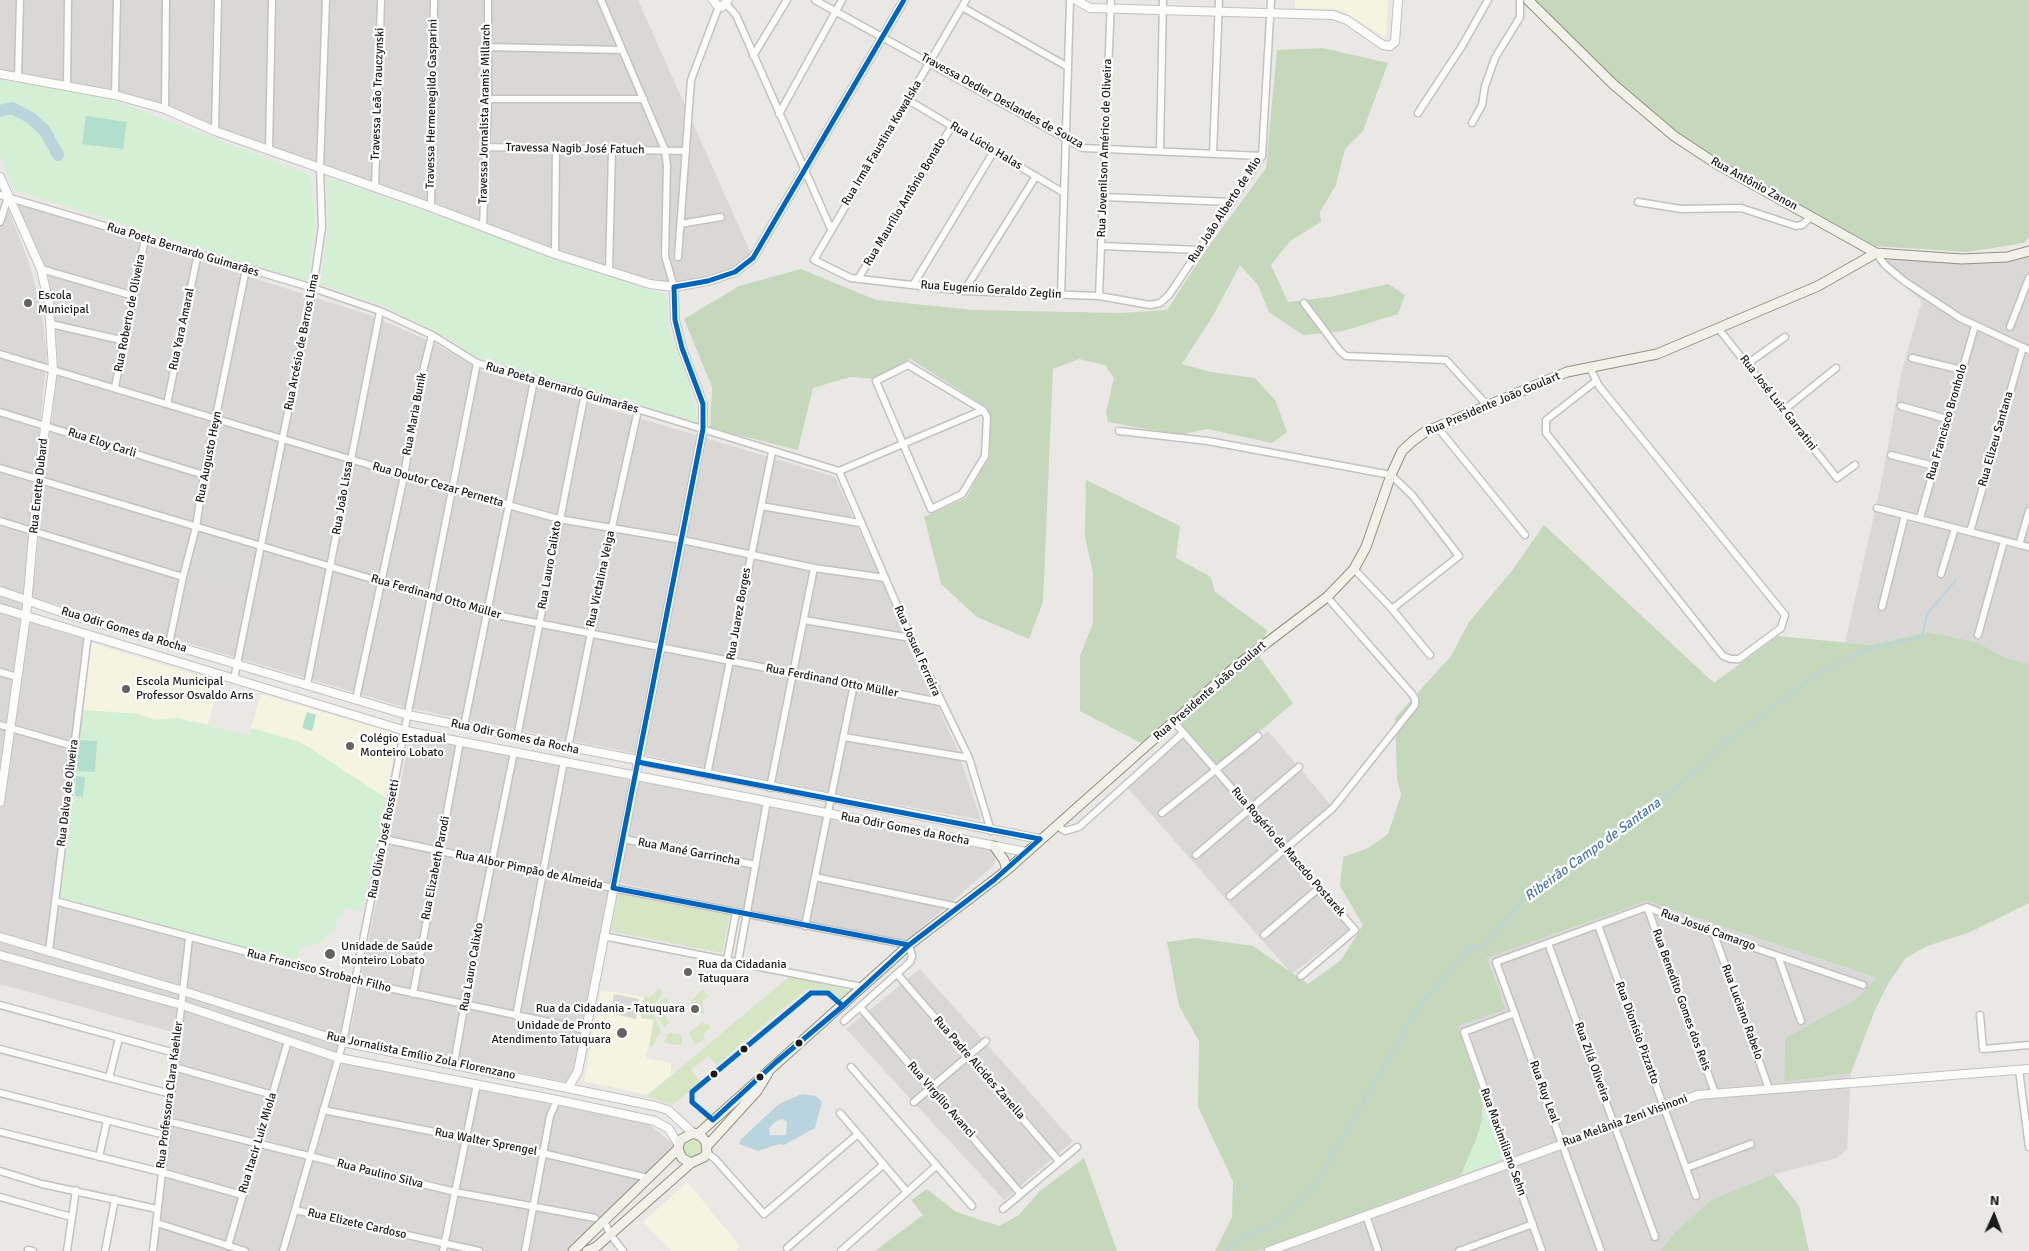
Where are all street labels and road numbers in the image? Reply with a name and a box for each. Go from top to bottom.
street label: Travessa Hermenegildo Gasparini [423,19,441,189]
street label: Travessa Jornalista Aramis Millarch [476,24,494,204]
street label: Travessa Leão Trauczynski [368,27,388,161]
street label: Travessa Dedier Deslandes de Souza [918,50,1086,152]
street label: Rua Jovenilson Américo de Oliveira [1095,58,1115,238]
street label: Rua Irmã Faustina Kowalska [839,78,925,208]
street label: Rua Lúcio Halas [947,119,1025,173]
street label: Rua Maurílio Antônio Bonato [861,135,949,269]
street label: Travessa Nagib José Fatuch [505,141,645,157]
street label: Rua João Alberto de Mio [1185,154,1265,266]
street label: Rua Antônio Zanon [1708,154,1800,214]
street label: Rua Poeta Bernardo Guimarães [105,220,261,280]
street label: Rua Roberto de Oliveira [111,253,149,373]
street label: Rua Arcésio de Barros Lima [282,273,322,411]
street label: Rua Eugenio Geraldo Zeglin [920,278,1062,302]
street label: Rua Yara Amaral [166,287,198,371]
street label: Rua José Luiz Garratini [1736,352,1820,454]
street label: Rua Poeta Bernardo Guimarães [484,359,640,417]
street label: Rua Francisco Bronholo [1923,362,1971,482]
street label: Rua Presidente João Goulart [1424,369,1562,439]
street label: Rua Maria Bunik [400,371,430,457]
street label: Rua Elizeu Santana [1976,390,2016,488]
street label: Rua Augusto Heyn [193,410,225,504]
street label: Rua Eloy Carli [66,425,138,461]
street label: Rua Enette Dubard [27,438,51,534]
street label: Rua Doutor Cezar Pernetta [371,459,505,511]
street label: Rua João Lissa [329,460,357,536]
street label: Rua Lauro Calixto [535,520,565,610]
street label: Rua Victalina Veiga [584,529,618,629]
street label: Rua Juarez Borges [724,567,754,661]
street label: Rua Ferdinand Otto Müller [369,572,503,622]
street label: Rua Josuel Ferreira [890,603,944,699]
street label: Rua Odir Gomes da Rocha [59,604,189,656]
street label: Rua Presidente João Goulart [1151,638,1269,744]
street label: Rua Ferdinand Otto Müller [764,661,900,701]
street label: Rua Odir Gomes da Rocha [450,716,580,758]
street label: Rua Dalva de Oliveira [54,739,82,847]
street label: Rua Olivio José Rossetti [365,778,403,900]
street label: Rua Rogério de Macedo Postarek [1228,784,1348,920]
street label: Rua Odir Gomes da Rocha [839,809,971,849]
street label: Rua Elizabeth Parodi [419,815,453,921]
street label: Rua Mané Garrincha [637,835,741,869]
street label: Rua Albor Pimpão de Almeida [454,847,604,893]
street label: Rua Josué Camargo [1659,906,1757,954]
street label: Rua Lauro Calixto [457,922,487,1012]
street label: Rua Benedito Gomes dos Reis [1649,927,1713,1073]
street label: Rua Francisco Strobach Filho [245,946,393,996]
street label: Rua Luciano Rabelo [1718,962,1766,1062]
street label: Rua Dionísio Pizzatto [1612,980,1662,1086]
street label: Rua Padre Alcides Zanella [930,1013,1028,1123]
street label: Rua Professora Clara Kaehler [154,1020,186,1170]
street label: Rua Zilá Oliveira [1571,1020,1613,1104]
street label: Rua Jornalista Emílio Zola Florenzano [325,1029,517,1083]
street label: Rua Virgílio Avanci [904,1059,978,1141]
street label: Rua Ruy Leal [1526,1059,1562,1125]
street label: Rua Maximiliano Sehn [1477,1086,1529,1198]
street label: Rua Itacir Luiz Miola [236,1091,280,1195]
street label: Rua Melânia Zeni Visinoni [1560,1092,1690,1150]
street label: Rua Walter Sprengel [433,1125,539,1159]
street label: Rua Paulino Silva [335,1156,425,1192]
street label: Rua Elizete Cardoso [306,1206,408,1242]

